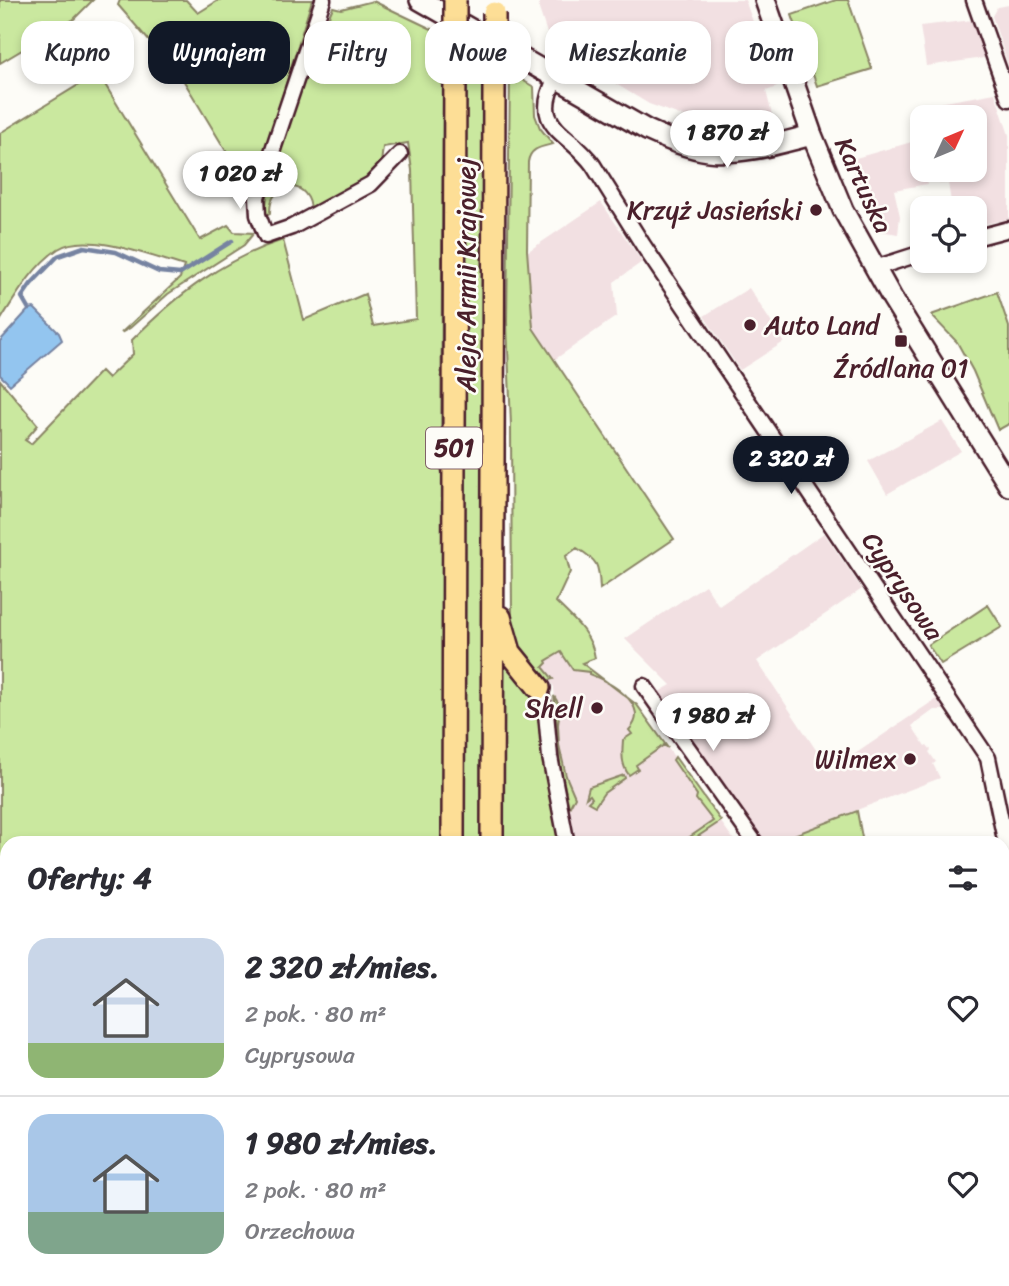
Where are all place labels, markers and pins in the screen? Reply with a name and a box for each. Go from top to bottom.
pin: 1 870 zł [655,110,799,170]
pin: 1 020 zł [168,152,312,211]
place label: Krzyż Jasieński [627,187,803,233]
marker: Krzyż Jasieński [808,202,824,218]
place label: Auto Land [763,302,881,348]
marker: Auto Land [742,317,758,333]
marker: Źródlana 01 [893,333,909,349]
place label: Źródlana 01 [834,345,968,391]
pin: 2 320 zł [719,436,863,496]
place label: Shell [525,685,584,731]
pin: 1 980 zł [641,694,785,753]
marker: Shell [589,700,605,716]
place label: Wilmex [815,736,897,782]
marker: Wilmex [902,751,918,767]

